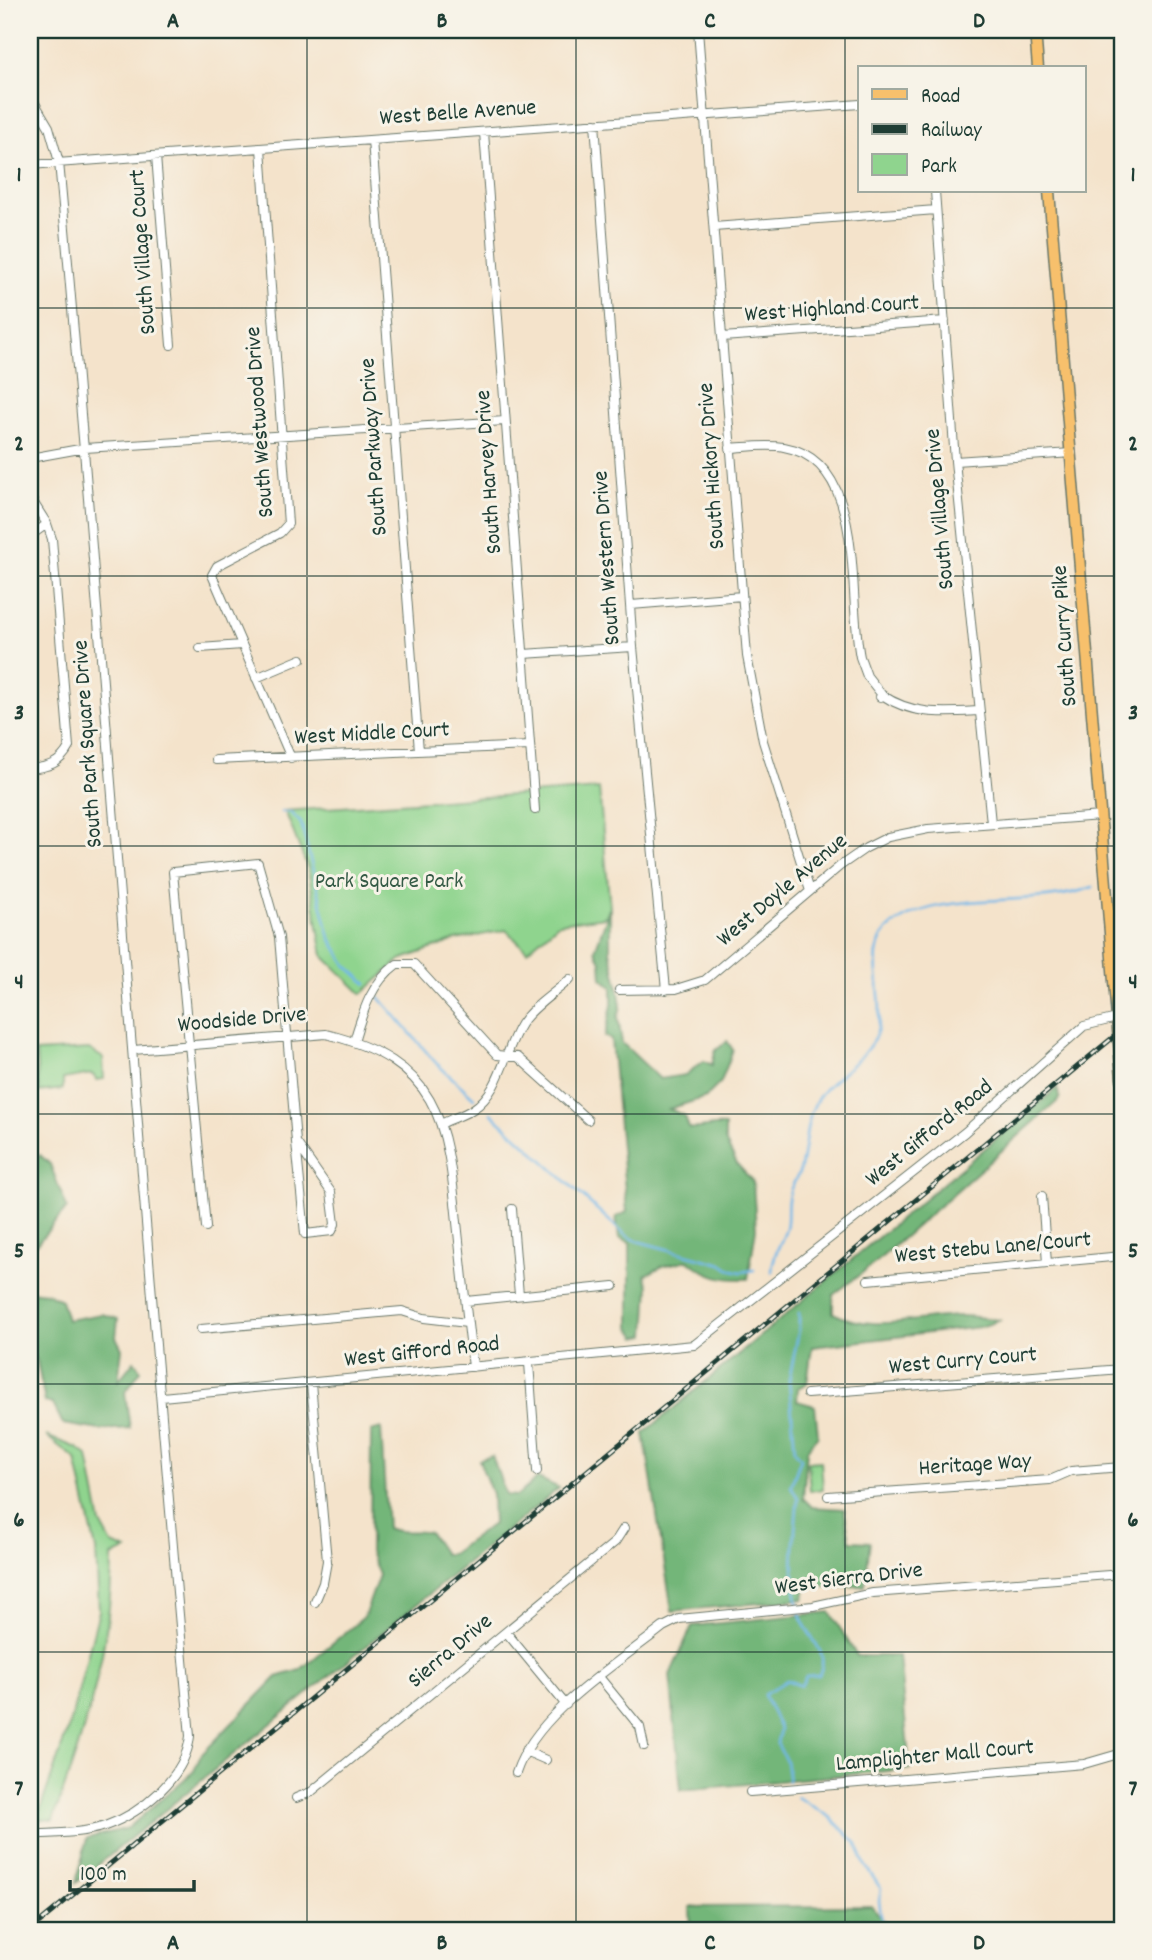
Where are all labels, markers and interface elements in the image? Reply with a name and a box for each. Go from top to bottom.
text: A [167,6,179,39]
text: B [437,6,448,39]
text: C [704,6,716,39]
text: D [973,6,985,39]
legend [858,66,1086,192]
text: Road [921,83,960,113]
street label: West Belle Avenue [379,92,537,136]
text: Railway [921,117,982,147]
text: Park [921,153,957,183]
text: 1 [16,160,22,193]
text: 1 [1130,160,1136,193]
street label: South Village Court [122,168,166,336]
street label: West Highland Court [744,287,920,333]
street label: South Westwood Drive [238,325,284,519]
street label: South Parkway Drive [352,357,398,537]
street label: South Hickory Drive [691,382,735,550]
street label: South Harvey Drive [468,389,512,555]
street label: South Village Drive [918,427,964,591]
text: 2 [14,429,24,462]
text: 2 [1128,429,1138,462]
street label: South Western Drive [585,470,631,646]
street label: South Curry Pike [1045,564,1087,708]
street label: South Park Square Drive [65,639,113,849]
text: 3 [14,698,24,731]
text: 3 [1128,698,1138,731]
street label: West Middle Court [294,714,450,756]
street label: West Doyle Avenue [710,826,856,956]
park label: Park Square Park [315,866,463,899]
text: 4 [14,967,24,1000]
text: 4 [1128,967,1138,1000]
street label: Woodside Drive [176,999,308,1043]
street label: West Gifford Road [859,1072,1001,1196]
street label: West Stebu Lane/Court [894,1224,1092,1274]
text: 5 [14,1236,24,1269]
text: 5 [1128,1236,1138,1269]
street label: West Gifford Road [343,1328,501,1378]
street label: West Curry Court [888,1339,1038,1385]
street label: Heritage Way [918,1446,1033,1486]
text: 6 [13,1505,25,1538]
text: 6 [1127,1505,1139,1538]
street label: West Sierra Drive [773,1555,925,1605]
street label: Sierra Drive [401,1607,501,1697]
street label: Lamplighter Mall Court [835,1732,1035,1782]
text: 7 [15,1774,24,1807]
text: 7 [1129,1774,1138,1807]
scale bar [70,1848,194,1892]
text: 100 m [80,1861,127,1891]
text: A [167,1928,179,1960]
text: B [437,1928,448,1960]
text: C [704,1928,716,1960]
text: D [973,1928,985,1960]

